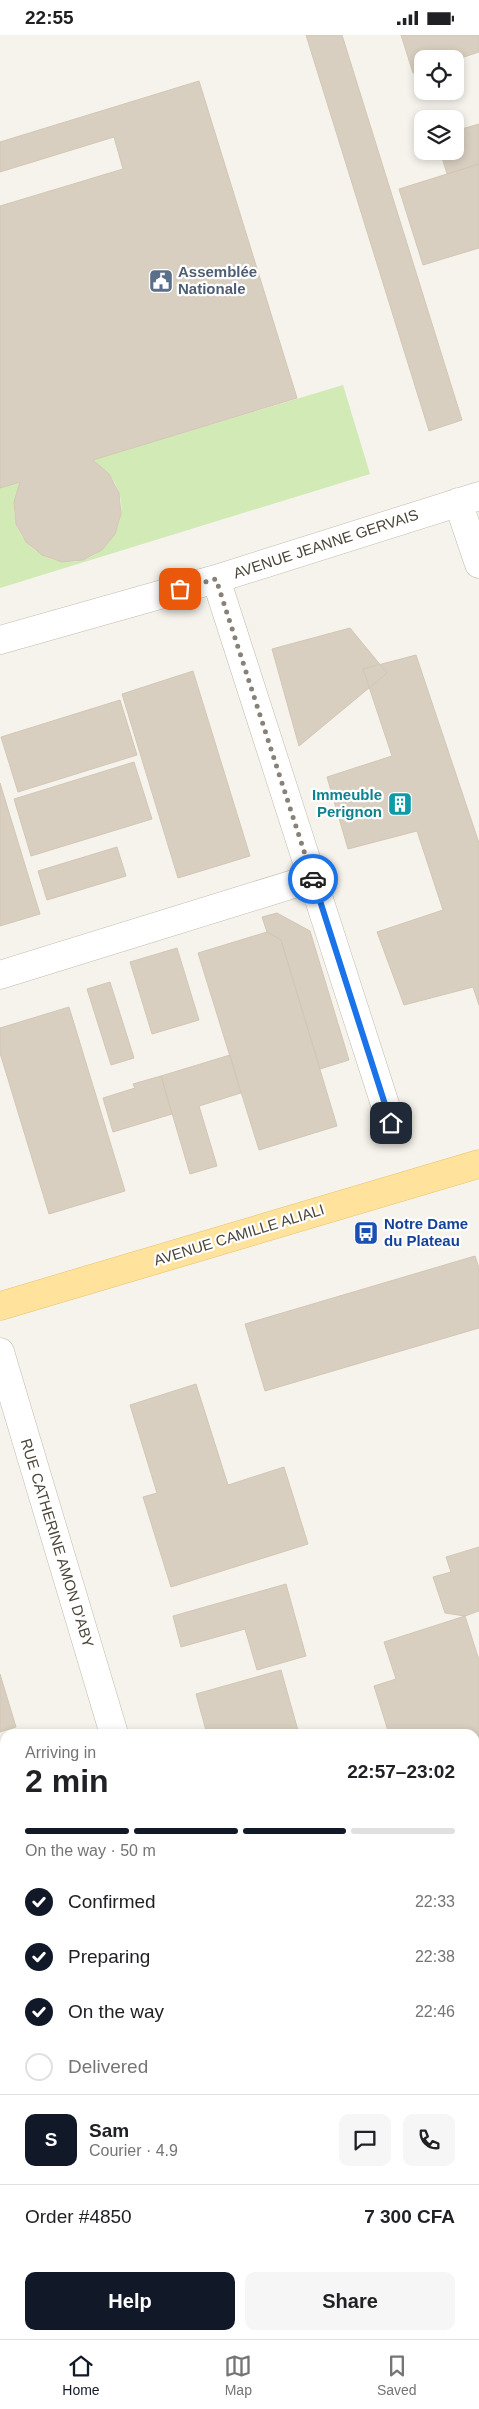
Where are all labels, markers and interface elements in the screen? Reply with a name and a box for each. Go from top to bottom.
text: 22:55 [25,7,74,28]
map controls [414,50,464,160]
button: locate [414,50,464,100]
button: layers [414,110,464,160]
place label: Assemblée Nationale [178,263,257,297]
public building icon: Assemblée Nationale [148,268,174,294]
street label: AVENUE JEANNE GERVAIS [231,506,420,581]
pin [159,568,201,610]
icon: bag [166,575,194,603]
place label: Immeuble Perignon [312,786,382,820]
building icon: Immeuble Perignon [387,791,413,817]
courier [288,854,338,904]
icon: car [299,865,327,893]
pin [370,1102,412,1144]
icon: home [377,1109,405,1137]
street label: AVENUE CAMILLE ALIALI [152,1200,326,1269]
place label: Notre Dame du Plateau [384,1215,468,1249]
bus stop icon: Notre Dame du Plateau [353,1220,379,1246]
street label: RUE CATHERINE AMON D'ABY [18,1436,97,1649]
text: Arriving in [25,1744,96,1761]
text: 22:57–23:02 [347,1761,455,1782]
text: 2 min [25,1763,109,1799]
text: On the way · 50 m [25,1842,156,1859]
icon: check [25,1888,53,1916]
text: Confirmed [68,1891,156,1912]
text: 22:33 [415,1893,455,1910]
icon: check [25,1943,53,1971]
text: Preparing [68,1946,150,1967]
text: 22:38 [415,1948,455,1965]
icon: check [25,1998,53,2026]
text: On the way [68,2001,164,2022]
text: 22:46 [415,2003,455,2020]
text: Delivered [68,2056,148,2077]
button: chat [339,2114,391,2166]
button: phone [403,2114,455,2166]
text: Sam [89,2120,129,2141]
text: S [45,2129,57,2150]
text: Courier · 4.9 [89,2142,178,2159]
text: Order #4850 [25,2206,132,2227]
text: 7 300 CFA [364,2206,455,2227]
button: Help [25,2272,235,2330]
button: Share [245,2272,455,2330]
tab: Home [62,2352,100,2398]
tab: Map [224,2352,252,2398]
tab: Saved [377,2352,417,2398]

